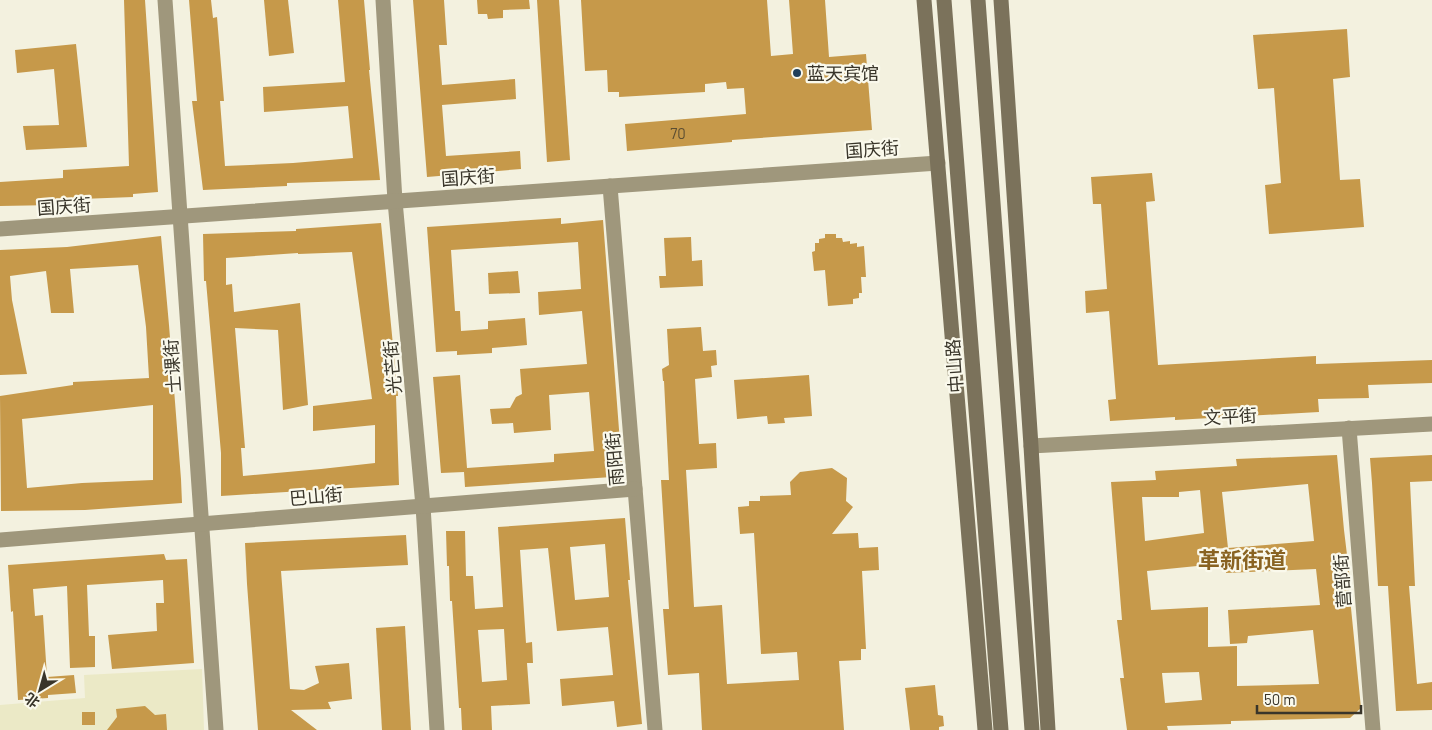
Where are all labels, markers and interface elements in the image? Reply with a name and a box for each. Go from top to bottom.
place label: 蓝天宾馆 [807,62,879,84]
marker: 蓝天宾馆 [791,67,803,79]
house number: 70 [670,124,686,142]
street label: 国庆街 [844,136,900,162]
street label: 国庆街 [440,164,496,190]
street label: 国庆街 [36,193,92,219]
street label: 士课街 [159,338,185,394]
street label: 中山路 [941,338,967,394]
street label: 光芒街 [379,339,405,395]
street label: 文平街 [1202,404,1258,428]
street label: 雨阳街 [601,431,627,487]
street label: 巴山街 [288,483,344,509]
district label: 革新街道 [1198,546,1286,572]
street label: 营部街 [1329,553,1355,609]
north arrow [15,665,65,715]
scale bar [1257,682,1361,714]
text: 北 [21,690,43,712]
text: 50 m [1264,690,1296,708]

